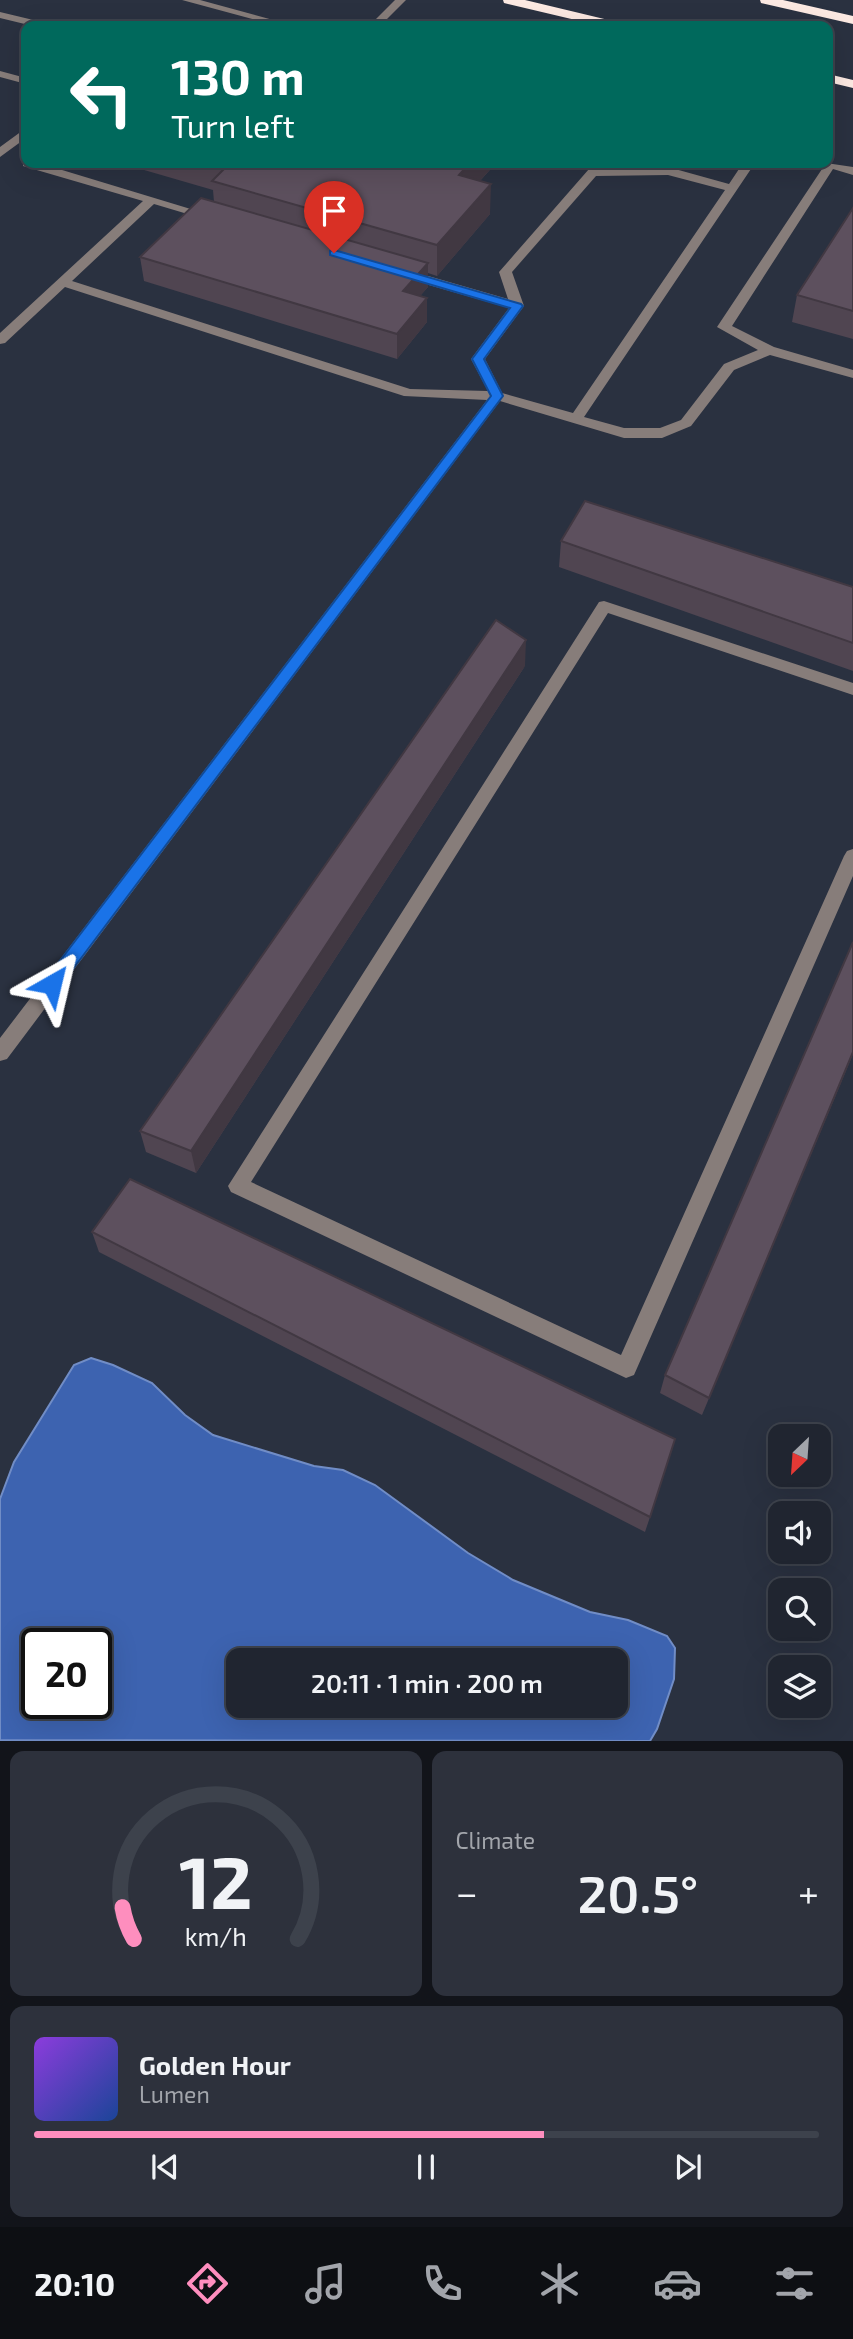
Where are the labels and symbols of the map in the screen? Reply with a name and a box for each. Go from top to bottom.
pin [304,181,364,253]
position arrow [15,947,89,1021]
north arrow [768,1424,831,1488]
speed limit sign: 20 [21,1628,112,1719]

